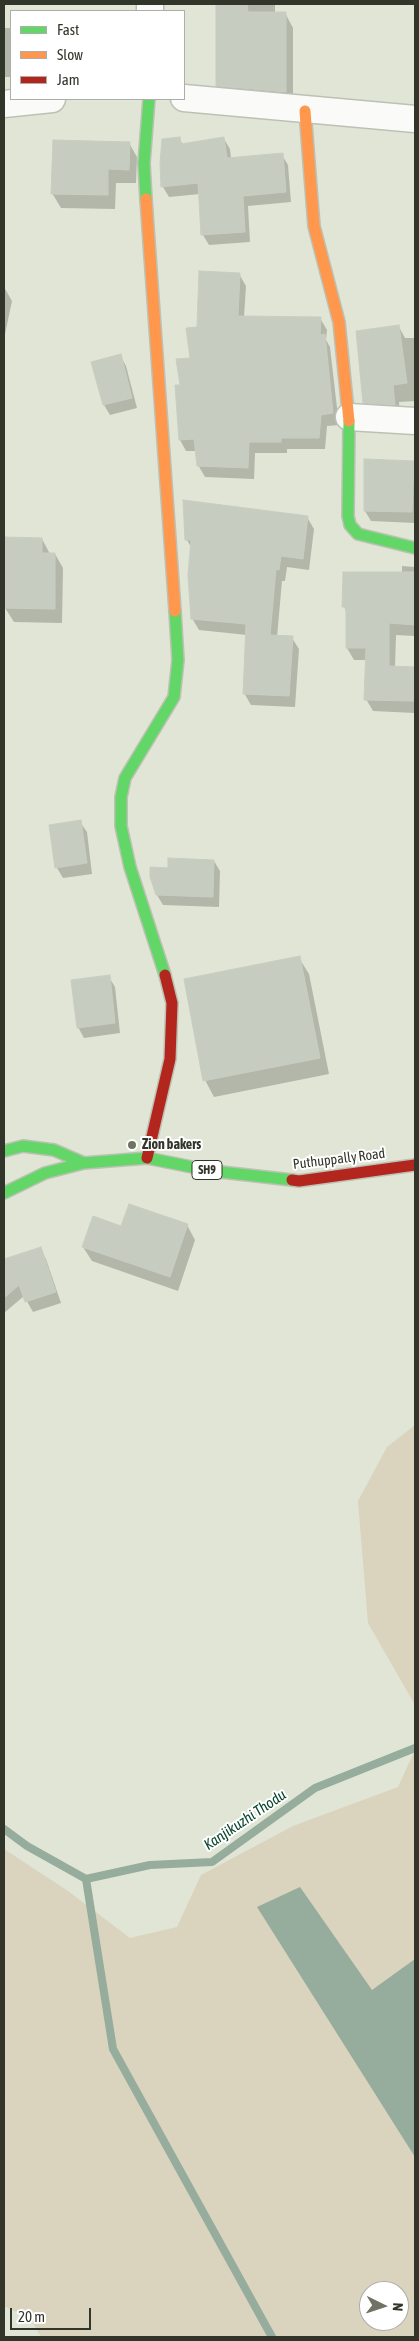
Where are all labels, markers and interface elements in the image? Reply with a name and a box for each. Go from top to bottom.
legend [10,10,185,100]
text: Fast [57,21,79,38]
text: Slow [57,46,83,63]
text: Jam [57,71,80,88]
place label: Zion bakers [142,1137,201,1153]
marker: Zion bakers [126,1139,138,1151]
street label: Puthuppally Road [292,1145,386,1173]
road number: SH9 [192,1160,222,1180]
water label: Kanjikuzhi Thodu [201,1786,289,1854]
north arrow [359,2281,409,2331]
scale bar [12,2298,94,2330]
text: N [390,2302,406,2312]
text: 20 m [18,2308,45,2325]

